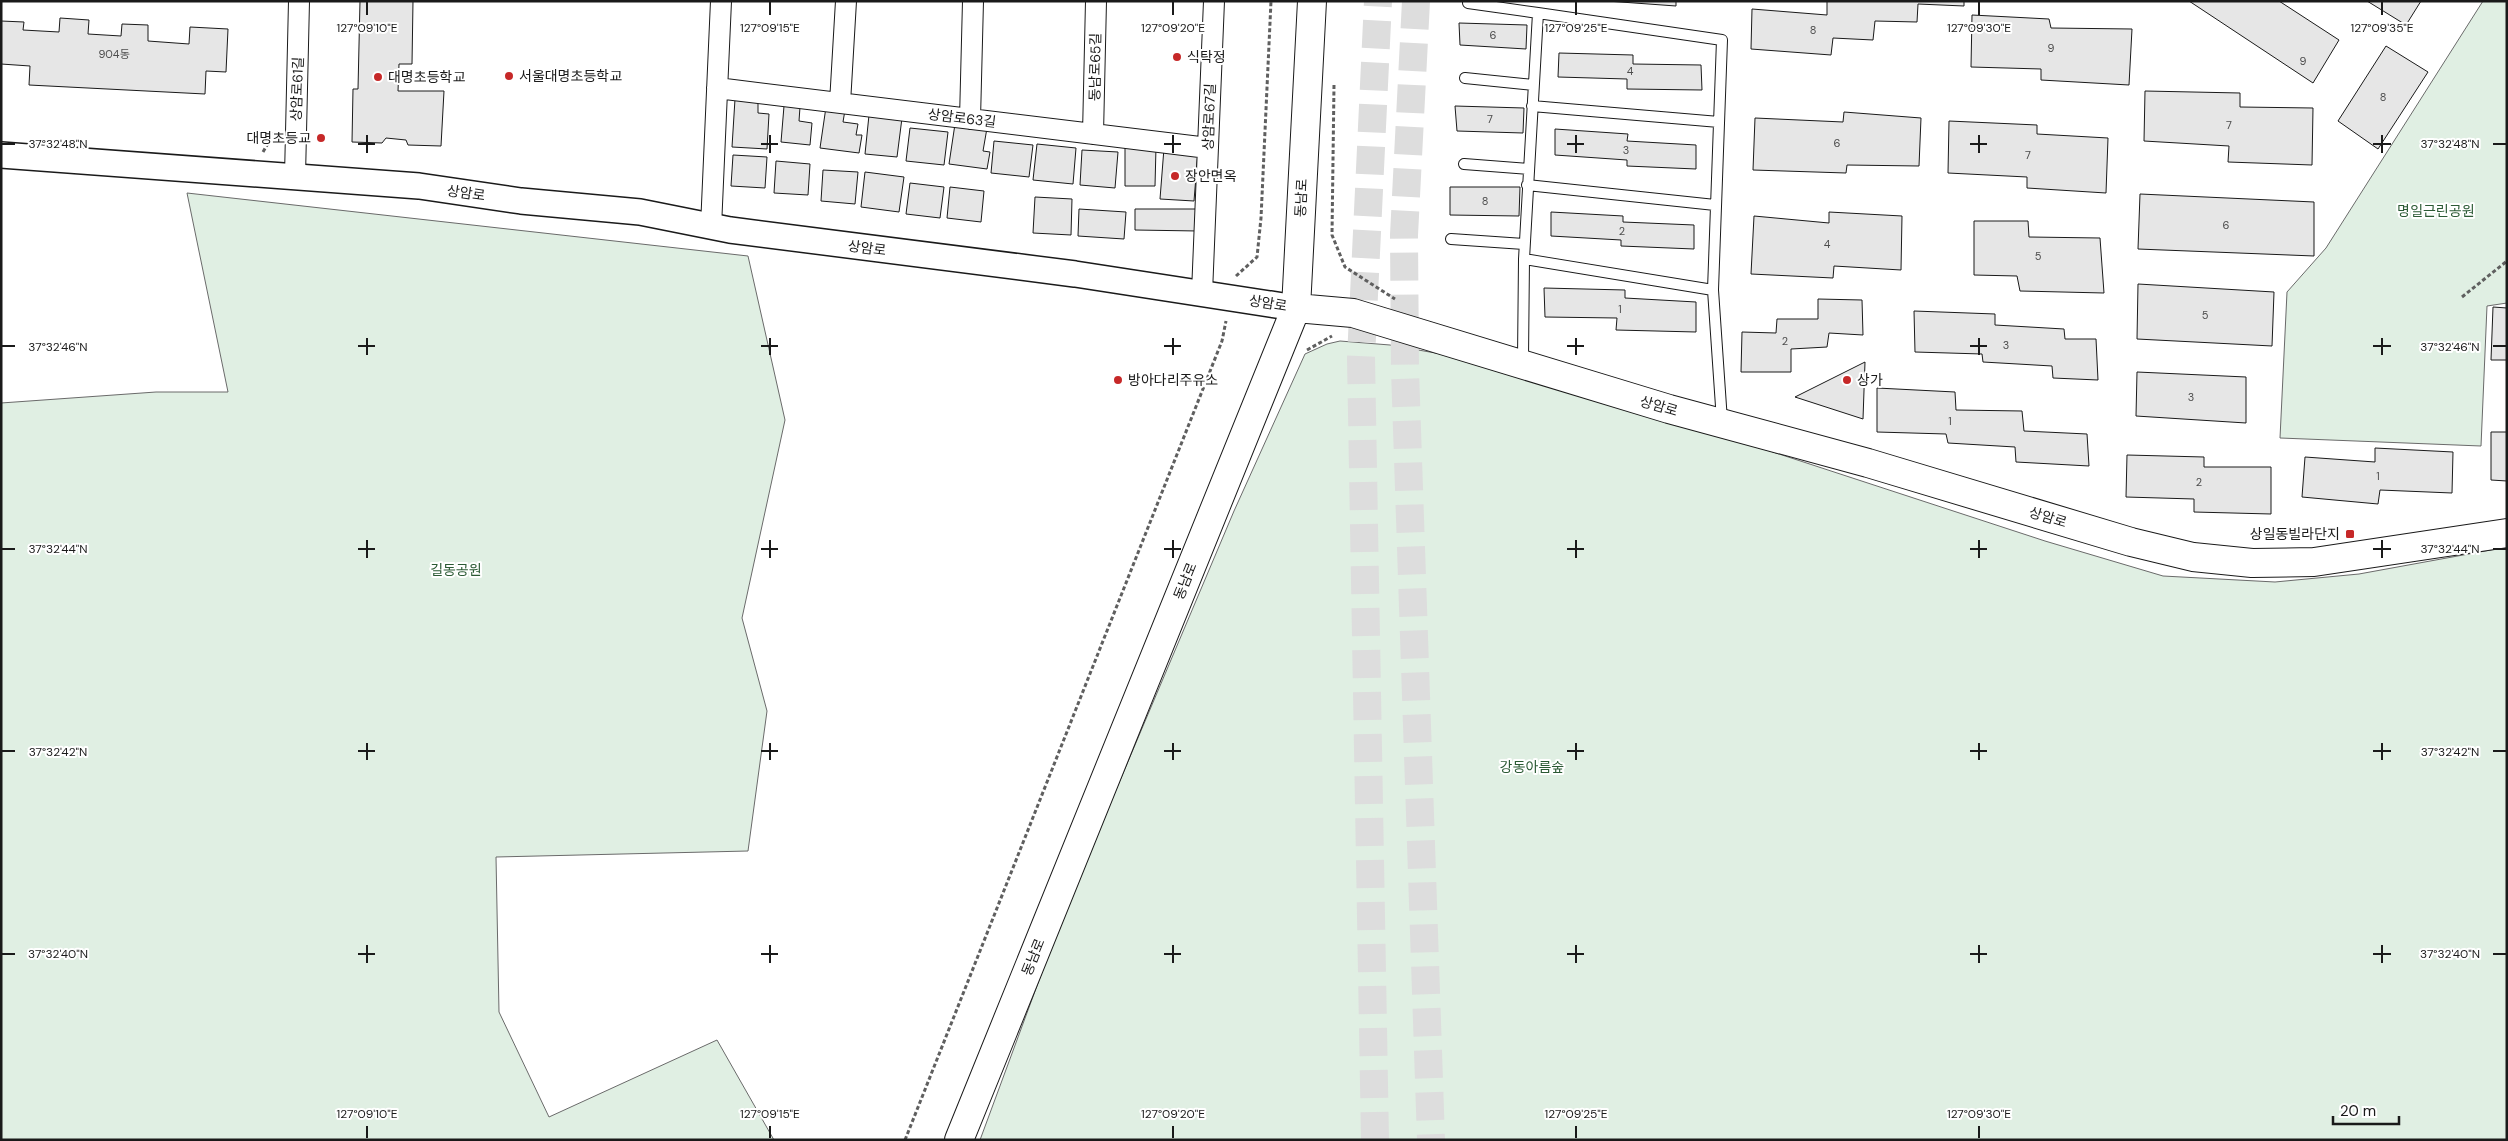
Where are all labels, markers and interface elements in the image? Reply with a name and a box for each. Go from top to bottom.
text: 127°09'10"E [337,20,398,36]
text: 127°09'15"E [740,20,800,36]
text: 127°09'20"E [1141,20,1205,36]
text: 127°09'25"E [1545,20,1608,36]
text: 127°09'30"E [1947,20,2011,36]
text: 127°09'35"E [2350,20,2414,36]
house number: 8 [1810,23,1816,37]
house number: 6 [1490,28,1497,42]
street label: 동남로65길 [1085,33,1105,101]
house number: 9 [2048,41,2055,55]
house number: 904동 [98,47,130,61]
place label: 식탁정 [1187,48,1226,66]
marker: 식탁정 [1171,51,1183,63]
house number: 9 [2300,54,2307,68]
street label: 상암로61길 [287,56,307,122]
house number: 4 [1627,64,1634,78]
place label: 서울대명초등학교 [519,67,622,85]
place label: 대명초등학교 [388,68,465,86]
marker: 서울대명초등학교 [503,70,515,82]
marker: 대명초등학교 [372,71,384,83]
street label: 상암로67길 [1199,83,1219,151]
house number: 8 [2380,90,2386,104]
street label: 상암로63길 [927,105,997,131]
house number: 7 [1487,112,1493,126]
house number: 7 [2226,118,2232,132]
place label: 대명초등교 [247,129,311,147]
marker: 대명초등교 [315,132,327,144]
text: 37°32'48"N [28,136,88,152]
house number: 6 [1834,136,1841,150]
text: 37°32'48"N [2420,136,2480,152]
house number: 3 [1623,143,1629,157]
house number: 7 [2025,148,2031,162]
place label: 장안면옥 [1185,167,1237,185]
marker: 장안면옥 [1169,170,1181,182]
street label: 동남로 [1291,178,1311,218]
street label: 상암로 [446,181,487,205]
house number: 8 [1482,194,1488,208]
park label: 명일근린공원 [2397,202,2475,220]
house number: 6 [2223,218,2230,232]
house number: 2 [1619,224,1625,238]
street label: 상암로 [847,237,887,259]
house number: 4 [1824,237,1831,251]
house number: 5 [2035,249,2042,263]
street label: 상암로 [1248,291,1289,315]
house number: 1 [1618,302,1622,316]
house number: 5 [2202,308,2209,322]
house number: 2 [1782,334,1788,348]
house number: 3 [2003,338,2009,352]
text: 37°32'46"N [28,339,88,355]
text: 37°32'46"N [2420,339,2480,355]
place label: 방아다리주유소 [1128,371,1218,389]
place label: 상가 [1857,371,1883,389]
marker: 방아다리주유소 [1112,374,1124,386]
marker: 상가 [1841,374,1853,386]
house number: 3 [2188,390,2194,404]
street label: 상암로 [1638,392,1680,420]
house number: 1 [1948,414,1952,428]
house number: 1 [2376,469,2380,483]
house number: 2 [2196,475,2202,489]
street label: 상암로 [2027,503,2069,531]
place label: 상일동빌라단지 [2250,525,2340,543]
marker: 상일동빌라단지 [2344,528,2356,540]
text: 37°32'44"N [28,541,88,557]
text: 37°32'44"N [2420,541,2480,557]
street label: 동남로 [1169,560,1201,602]
park label: 길동공원 [430,561,482,579]
text: 37°32'42"N [29,744,87,760]
text: 37°32'42"N [2421,744,2479,760]
park label: 강동아름숲 [1500,758,1564,776]
street label: 동남로 [1017,936,1049,978]
text: 37°32'40"N [28,946,88,962]
text: 37°32'40"N [2420,946,2480,962]
scale bar [2333,1094,2399,1126]
text: 20 m [2340,1101,2376,1121]
text: 127°09'10"E [337,1106,398,1122]
text: 127°09'15"E [740,1106,800,1122]
text: 127°09'20"E [1141,1106,1205,1122]
text: 127°09'25"E [1545,1106,1608,1122]
text: 127°09'30"E [1947,1106,2011,1122]

